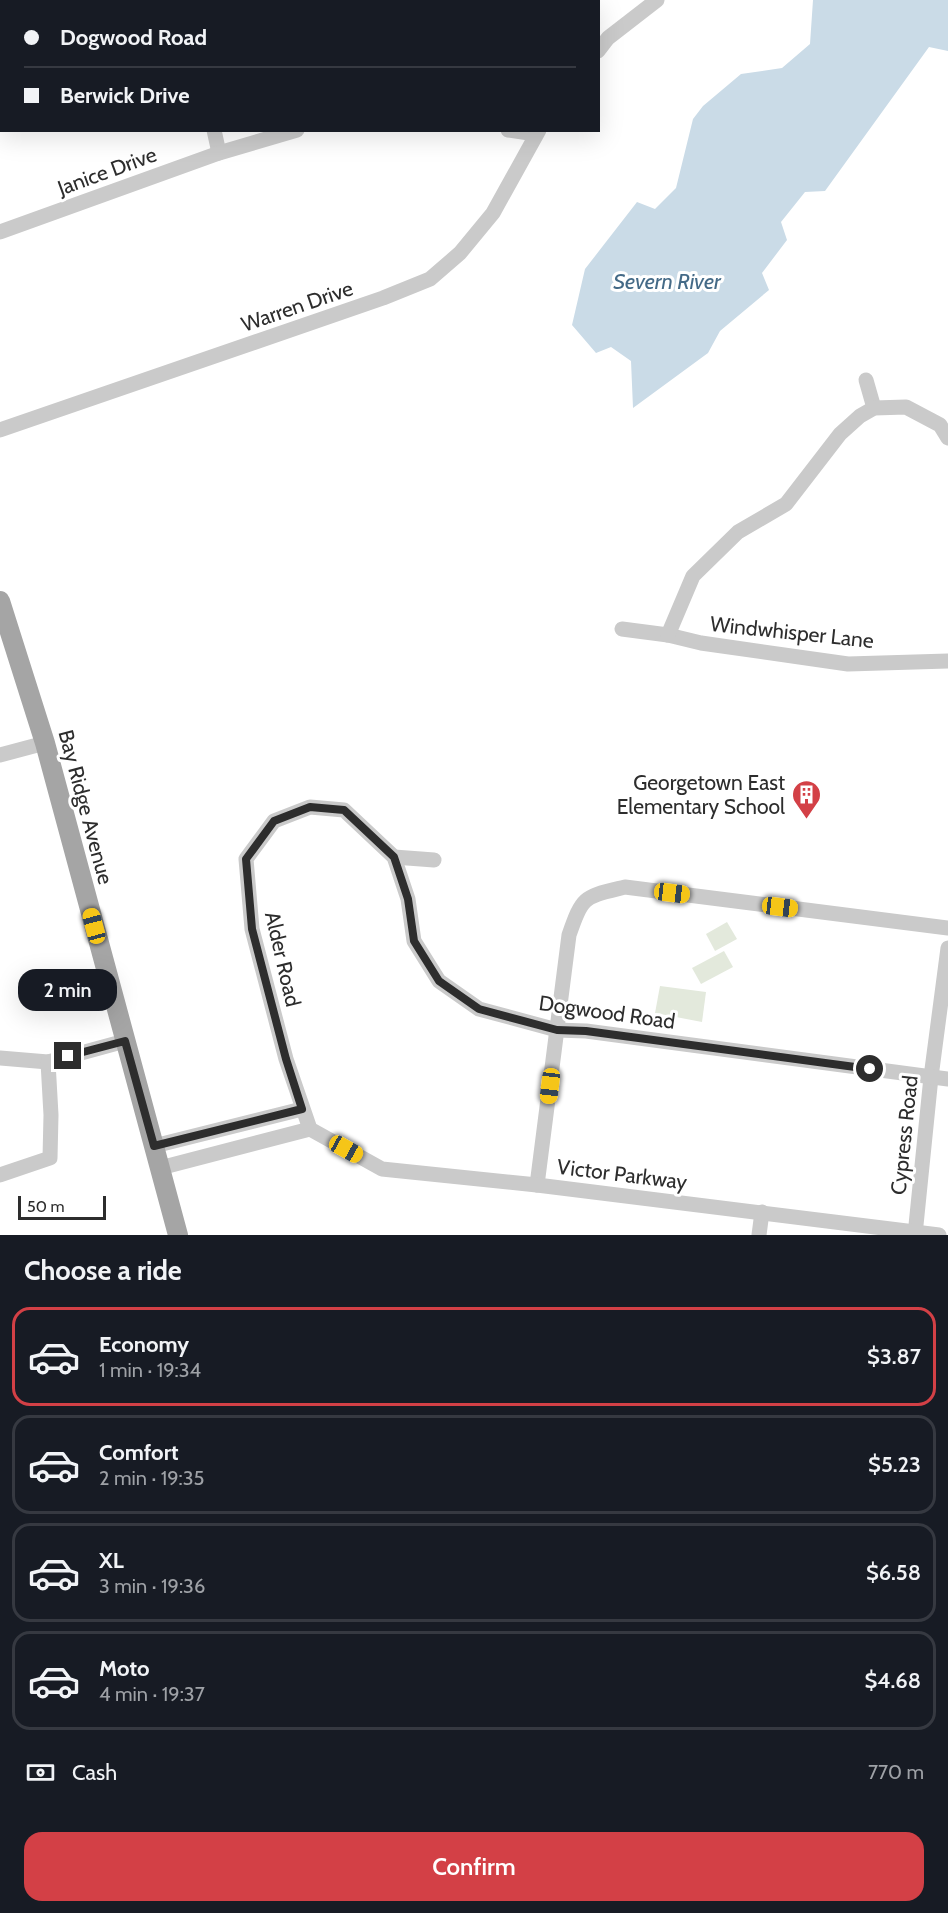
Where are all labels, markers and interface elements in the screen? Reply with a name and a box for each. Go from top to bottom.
text: Dogwood Road [60,24,207,51]
text: Berwick Drive [60,82,190,109]
street label: Janice Drive [53,141,160,201]
water label: Severn River [613,268,722,295]
street label: Warren Drive [238,275,356,337]
street label: Windwhisper Lane [709,611,875,653]
street label: Bay Ridge Avenue [53,727,119,887]
place label: Georgetown East Elementary School [617,770,785,819]
building icon: Georgetown East Elementary School [790,778,822,820]
car [653,882,691,904]
car [761,896,799,918]
car [81,906,107,946]
street label: Alder Road [260,909,306,1009]
callout: 2 min [19,969,118,1011]
text: 2 min [43,978,92,1002]
street label: Dogwood Road [537,990,677,1034]
route end [54,1042,81,1069]
route start [856,1055,883,1082]
car [539,1067,561,1105]
street label: Cypress Road [885,1074,923,1196]
car [326,1132,366,1166]
street label: Victor Parkway [556,1154,689,1194]
scale bar [18,1193,106,1220]
text: 50 m [27,1197,64,1216]
text: Choose a ride [24,1254,182,1287]
icon: car [27,1330,81,1384]
text: Economy [99,1331,189,1358]
text: $3.87 [867,1343,921,1370]
text: 1 min · 19:34 [99,1358,201,1382]
icon: car [27,1438,81,1492]
text: Comfort [99,1439,178,1466]
text: $5.23 [868,1451,921,1478]
text: 2 min · 19:35 [99,1466,204,1490]
icon: car [27,1546,81,1600]
text: XL [99,1547,124,1574]
text: $6.58 [866,1559,921,1586]
text: 3 min · 19:36 [99,1574,205,1598]
icon: car [27,1654,81,1708]
text: Moto [99,1655,150,1682]
text: $4.68 [865,1667,921,1694]
text: 4 min · 19:37 [99,1682,205,1706]
icon: cash [24,1756,57,1789]
text: Cash [72,1759,117,1786]
text: 770 m [868,1760,924,1784]
button: Confirm [24,1832,924,1901]

